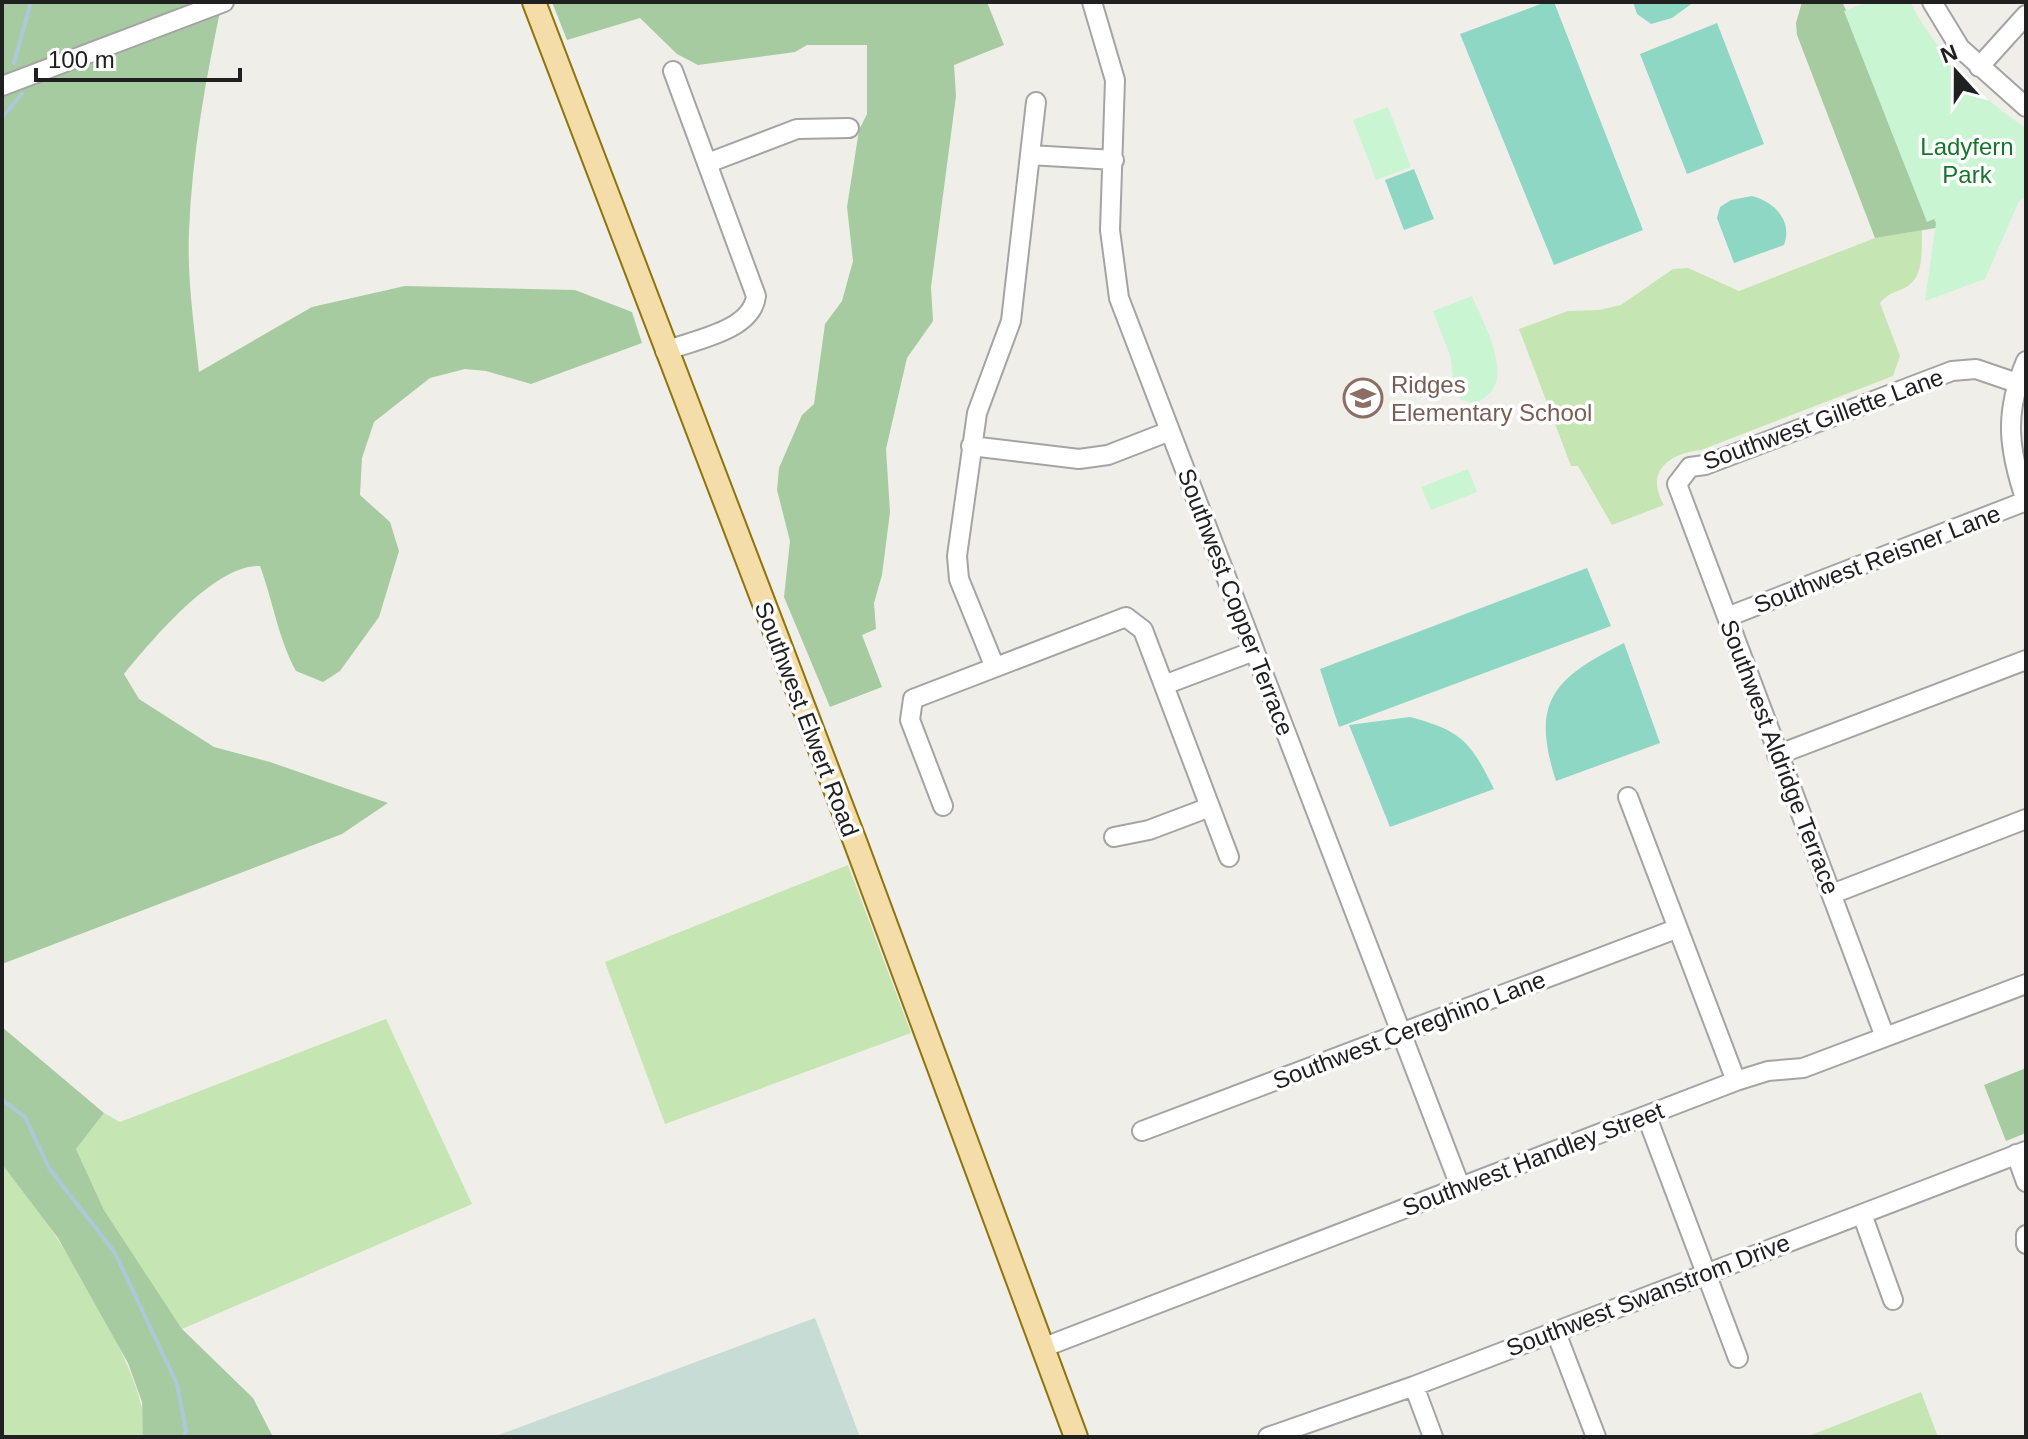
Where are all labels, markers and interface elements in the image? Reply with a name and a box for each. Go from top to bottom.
scale bar [36,32,240,82]
north arrow [1916,32,1996,112]
text: N [1937,39,1961,68]
text: 100 m [48,46,115,73]
park label: Ladyfern Park [1920,133,2014,188]
street label: Southwest Gillette Lane [1699,363,1947,475]
place label: Ridges Elementary School [1391,371,1592,426]
school or university icon: Ridges Elementary School [1342,377,1384,419]
street label: Southwest Copper Terrace [1173,465,1299,739]
street label: Southwest Reisner Lane [1750,500,2004,618]
street label: Southwest Elwert Road [750,598,864,840]
street label: Southwest Aldridge Terrace [1715,616,1845,898]
street label: Southwest Cereghino Lane [1269,966,1549,1094]
street label: Southwest Handley Street [1399,1097,1668,1221]
street label: Southwest Swanstrom Drive [1502,1228,1794,1362]

